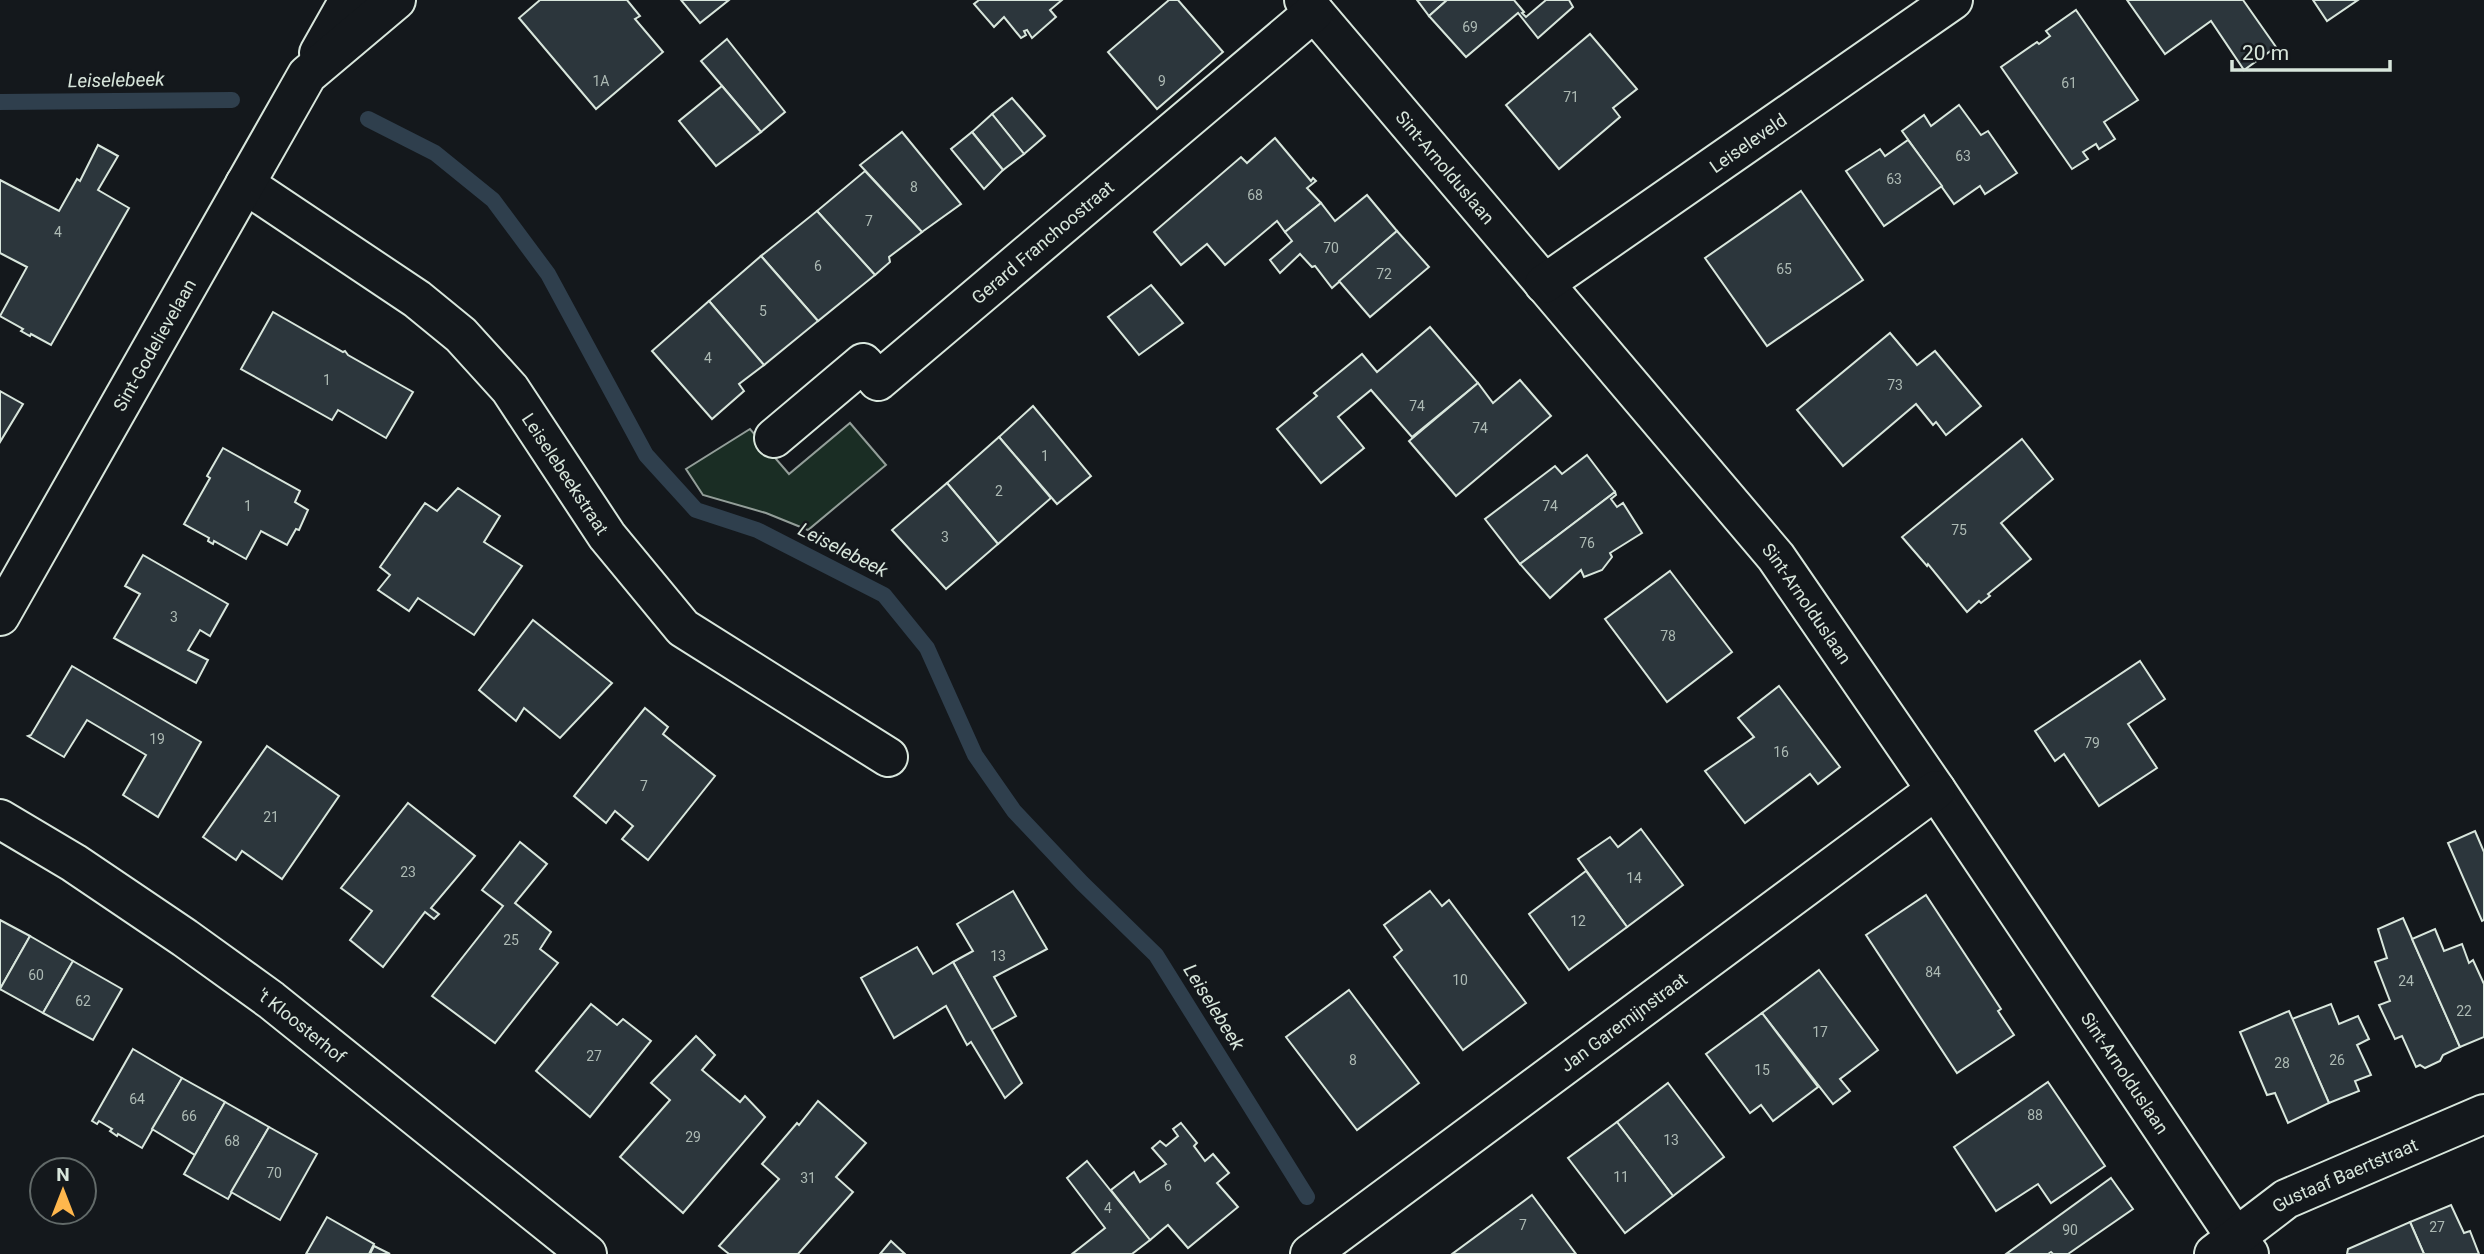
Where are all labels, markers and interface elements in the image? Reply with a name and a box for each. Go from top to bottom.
house number: 69 [1462,19,1478,35]
scale bar [2232,28,2390,72]
text: 20 m [2242,41,2289,65]
water label: Leiselebeek [67,68,165,92]
house number: 1A [592,73,610,89]
house number: 9 [1158,73,1166,89]
house number: 61 [2061,75,2077,91]
house number: 71 [1563,89,1579,105]
street label: Sint-Arnolduslaan [1392,106,1499,228]
street label: Leiseleveld [1705,109,1790,177]
house number: 63 [1955,148,1971,164]
house number: 63 [1886,171,1902,187]
street label: Gerard Franchoostraat [967,176,1118,308]
house number: 8 [910,179,918,195]
house number: 68 [1247,187,1263,203]
house number: 7 [865,213,873,229]
house number: 4 [54,224,62,240]
house number: 70 [1323,240,1339,256]
house number: 6 [814,258,822,274]
house number: 65 [1776,261,1792,277]
house number: 72 [1376,266,1392,282]
street label: Sint-Godelievelaan [108,275,200,414]
house number: 5 [759,303,767,319]
house number: 4 [704,350,712,366]
house number: 1 [323,372,331,388]
house number: 73 [1887,377,1903,393]
house number: 74 [1409,398,1425,414]
street label: Leiselebeekstraat [518,409,614,538]
house number: 74 [1472,420,1488,436]
house number: 1 [1041,448,1049,464]
house number: 2 [995,483,1003,499]
house number: 1 [244,498,252,514]
house number: 74 [1542,498,1558,514]
water label: Leiselebeek [795,518,892,583]
house number: 75 [1951,522,1967,538]
house number: 3 [941,529,949,545]
house number: 76 [1579,535,1595,551]
street label: Sint-Arnolduslaan [1758,539,1856,667]
house number: 3 [170,609,178,625]
house number: 78 [1660,628,1676,644]
house number: 19 [149,731,165,747]
house number: 79 [2084,735,2100,751]
house number: 16 [1773,744,1789,760]
house number: 7 [640,778,648,794]
house number: 21 [263,809,279,825]
house number: 23 [400,864,416,880]
house number: 14 [1626,870,1642,886]
house number: 12 [1570,913,1586,929]
house number: 25 [503,932,519,948]
house number: 13 [990,948,1006,964]
water label: Leiselebeek [1179,960,1250,1055]
house number: 84 [1925,964,1941,980]
house number: 60 [28,967,44,983]
street label: Jan Garemijnstraat [1556,968,1691,1076]
house number: 10 [1452,972,1468,988]
house number: 24 [2398,973,2414,989]
street label: 't Kloosterhof [254,984,351,1067]
house number: 62 [75,993,91,1009]
house number: 22 [2456,1003,2472,1019]
street label: Sint-Arnolduslaan [2077,1008,2173,1137]
house number: 17 [1812,1024,1828,1040]
house number: 27 [586,1048,602,1064]
house number: 8 [1349,1052,1357,1068]
house number: 26 [2329,1052,2345,1068]
house number: 28 [2274,1055,2290,1071]
house number: 15 [1754,1062,1770,1078]
house number: 64 [129,1091,145,1107]
house number: 88 [2027,1107,2043,1123]
house number: 66 [181,1108,197,1124]
house number: 29 [685,1129,701,1145]
house number: 13 [1663,1132,1679,1148]
house number: 68 [224,1133,240,1149]
street label: Gustaaf Baertstraat [2268,1133,2421,1217]
north arrow [28,1156,98,1226]
text: N [56,1163,70,1186]
house number: 70 [266,1165,282,1181]
house number: 11 [1613,1169,1629,1185]
house number: 31 [800,1170,816,1186]
house number: 6 [1164,1178,1172,1194]
house number: 4 [1104,1200,1112,1216]
house number: 7 [1519,1217,1527,1233]
house number: 27 [2429,1219,2445,1235]
house number: 90 [2062,1222,2078,1238]

